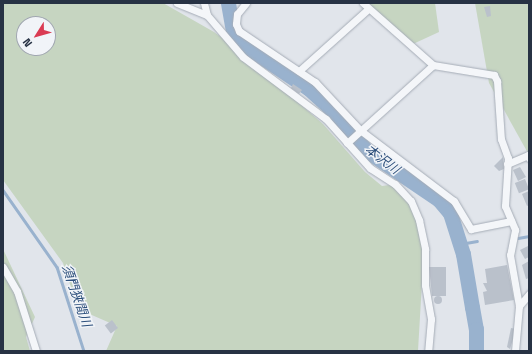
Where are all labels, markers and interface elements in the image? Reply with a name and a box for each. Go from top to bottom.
north arrow [16,16,56,56]
text: N [19,35,35,50]
water label: 本沢川 [362,142,402,178]
water label: 須門狭間川 [58,263,94,329]

